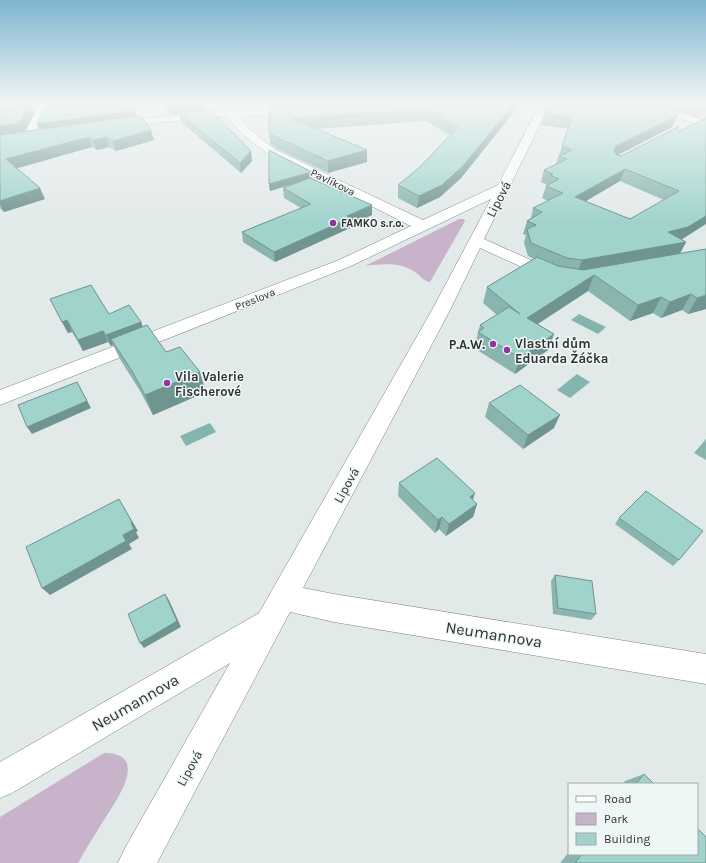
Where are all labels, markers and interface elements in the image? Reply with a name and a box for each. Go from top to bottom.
street label: Pavlíkova [308,166,357,199]
street label: Lipová [483,179,514,220]
place label: FAMKO s.r.o. [341,217,404,230]
marker: FAMKO s.r.o. [328,218,338,228]
street label: Preslova [233,286,277,313]
place label: Vlastní dům Eduarda Žáčka [515,336,608,366]
place label: P.A.W. [449,337,485,352]
marker: P.A.W. [488,339,498,349]
marker: Vlastní dům Eduarda Žáčka [502,345,512,355]
place label: Vila Valerie Fischerové [175,369,244,399]
marker: Vila Valerie Fischerové [162,378,172,388]
street label: Lipová [331,465,362,506]
street label: Neumannova [444,617,544,652]
street label: Neumannova [88,670,182,735]
street label: Lipová [174,748,205,789]
legend [568,783,698,855]
text: Road [604,792,632,806]
text: Park [604,812,629,826]
text: Building [604,832,651,846]

